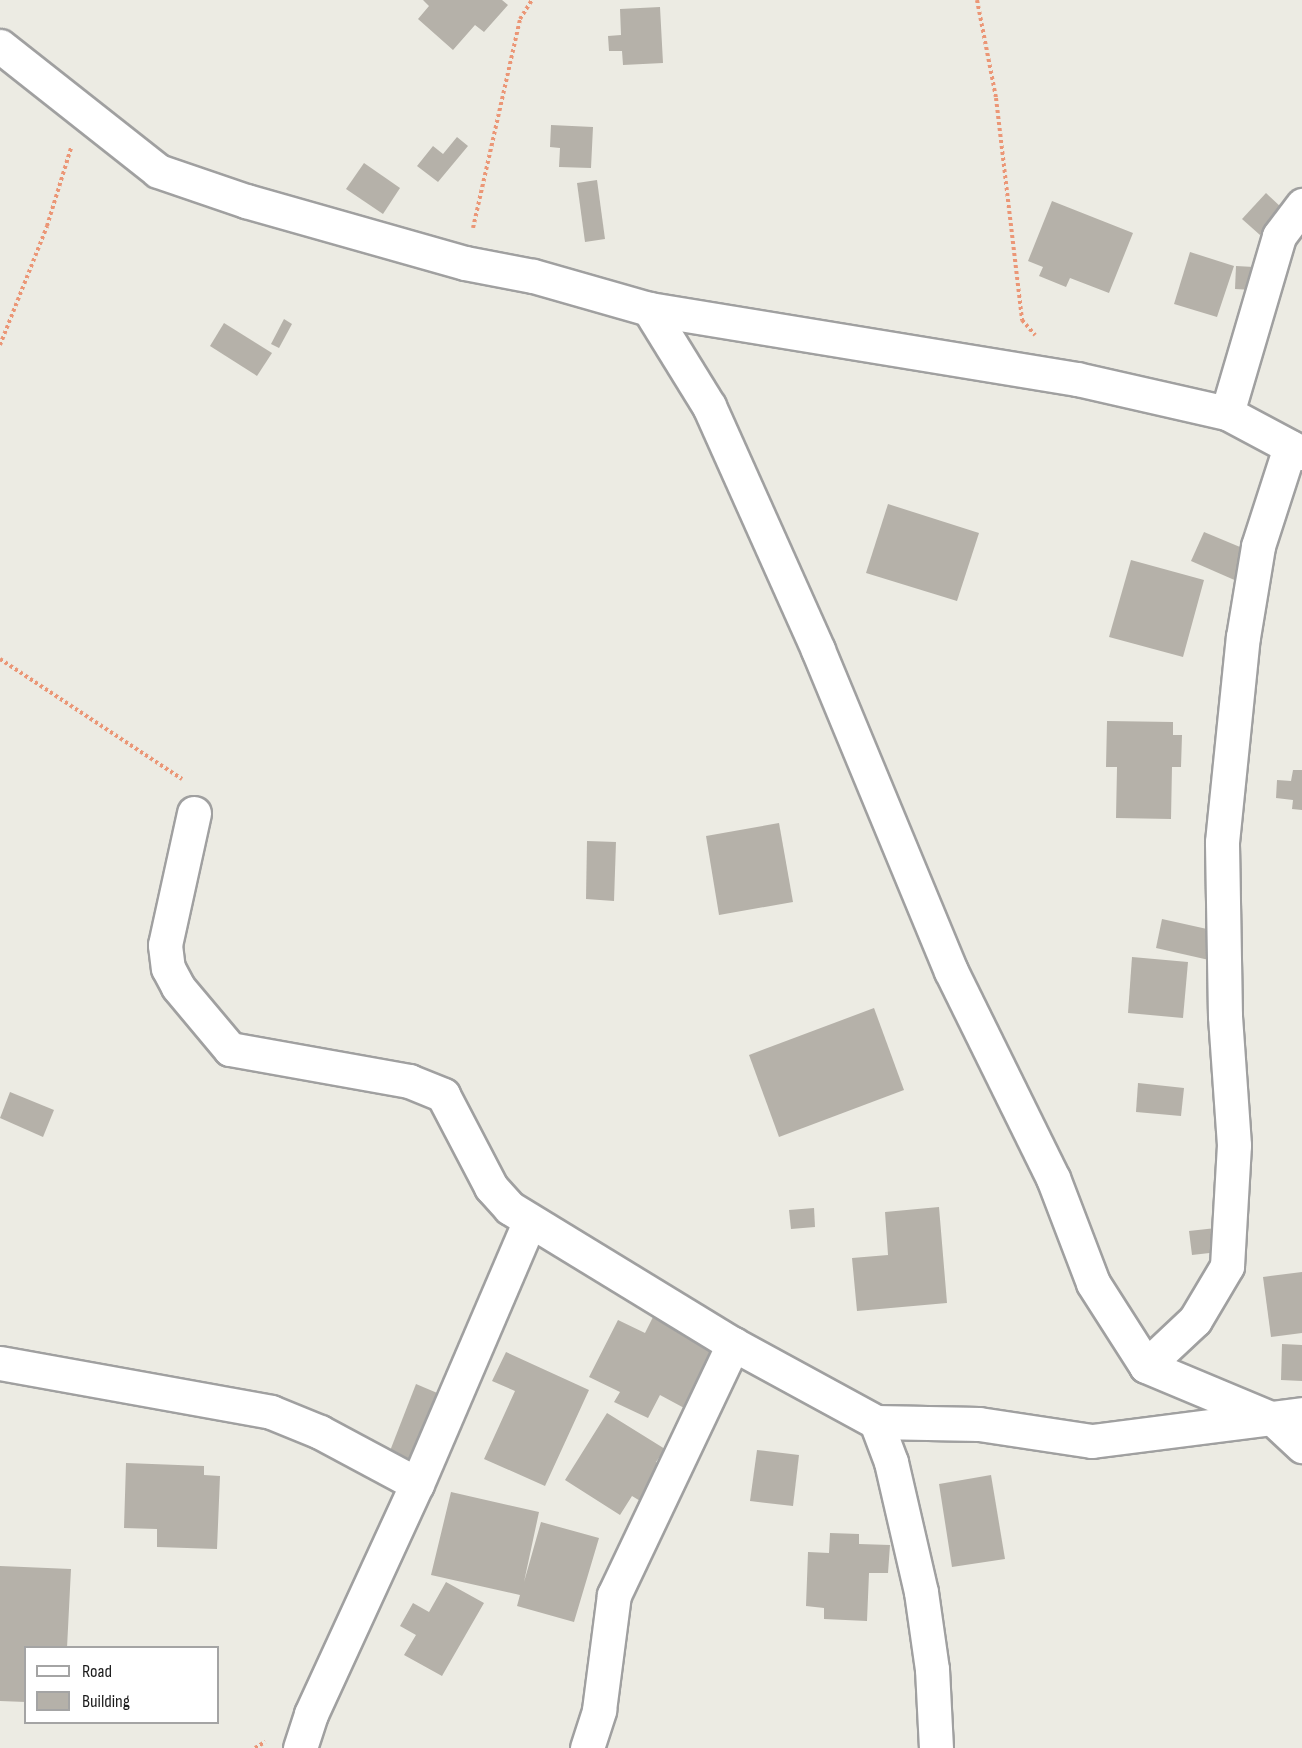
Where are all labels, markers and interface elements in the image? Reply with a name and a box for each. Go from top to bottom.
legend [24,1646,219,1724]
text: Road [82,1661,112,1682]
text: Building [82,1691,130,1712]

